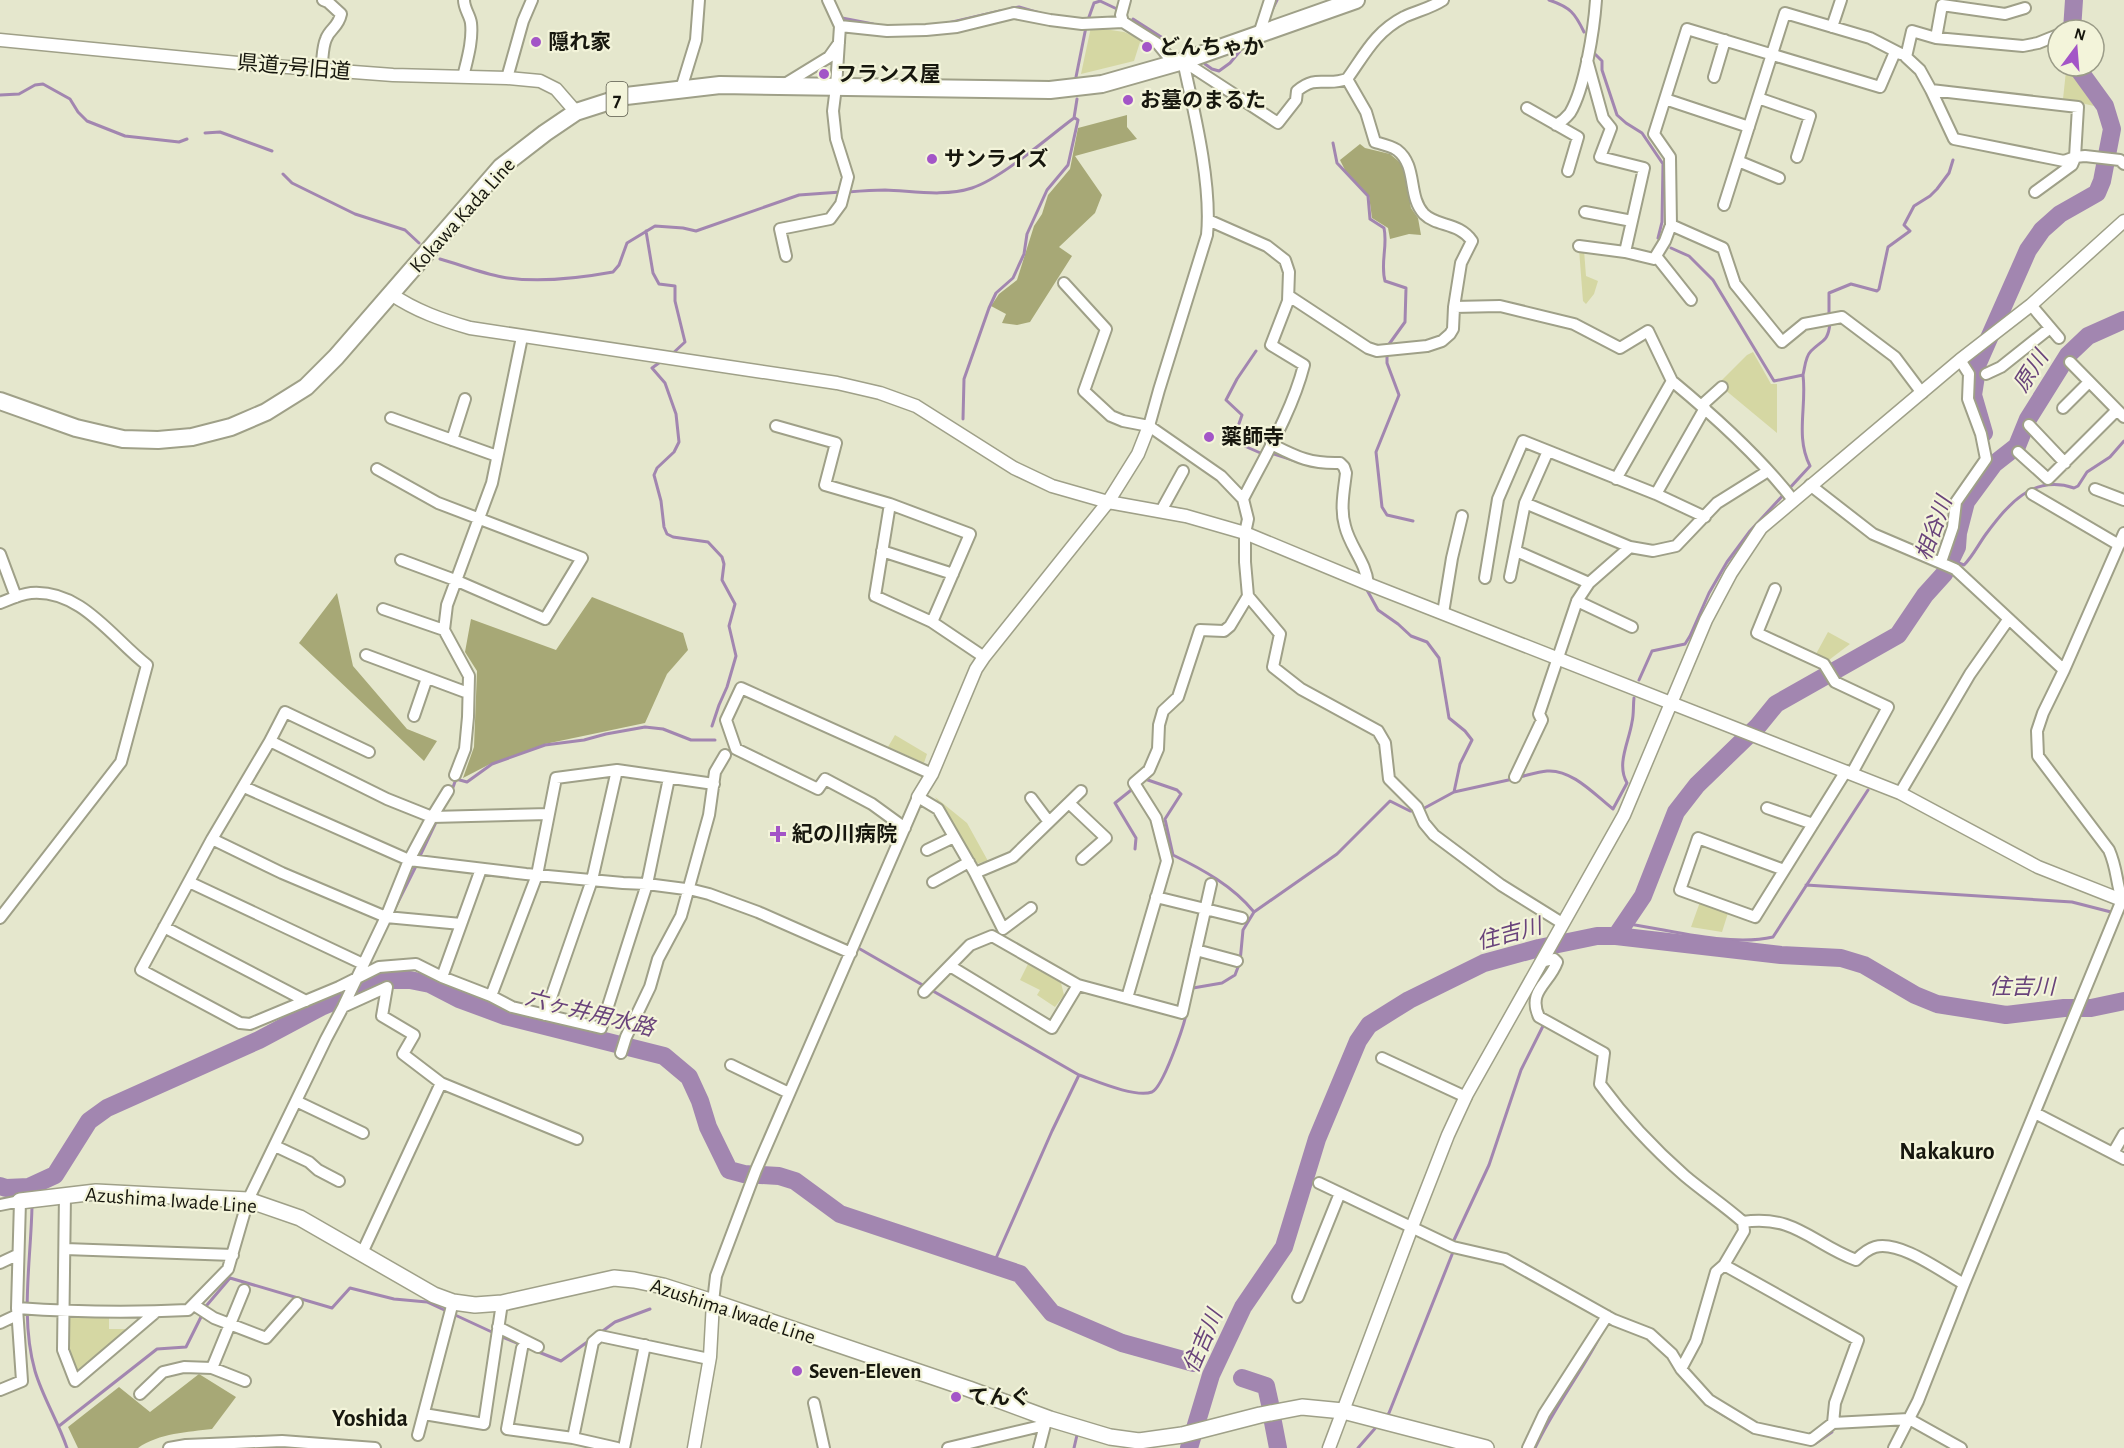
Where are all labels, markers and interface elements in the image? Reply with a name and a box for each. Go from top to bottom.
north arrow [2046,18,2106,78]
text: N [2072,25,2087,44]
place label: 隠れ家 [548,31,611,53]
marker: 隠れ家 [529,35,543,49]
place label: どんちゃか [1159,36,1264,58]
marker: どんちゃか [1140,40,1154,54]
street label: 県道7号旧道 [236,51,352,83]
place label: フランス屋 [836,64,941,85]
marker: フランス屋 [817,67,831,81]
road number: 7 [606,82,628,116]
place label: お墓のまるた [1140,89,1266,111]
marker: お墓のまるた [1121,93,1135,107]
place label: サンライズ [944,147,1048,170]
marker: サンライズ [925,152,939,166]
street label: Kokawa Kada Line [406,154,519,277]
water label: 原川 [2010,345,2053,396]
place label: 薬師寺 [1221,425,1284,448]
marker: 薬師寺 [1202,430,1216,444]
water label: 相谷川 [1911,491,1956,563]
place label: 紀の川病院 [792,822,897,845]
marker: 紀の川病院 [769,825,787,843]
water label: 住吉川 [1474,913,1546,953]
water label: 住吉川 [1989,975,2057,998]
water label: 六ヶ井用水路 [523,985,659,1040]
district label: Nakakuro [1899,1140,1995,1164]
street label: Azushima Iwade Line [84,1184,258,1217]
street label: Azushima Iwade Line [648,1275,818,1348]
water label: 住吉川 [1179,1304,1227,1376]
place label: Seven-Eleven [809,1361,921,1382]
marker: Seven-Eleven [790,1364,804,1378]
place label: てんぐ [968,1386,1031,1408]
marker: てんぐ [949,1390,963,1404]
district label: Yoshida [332,1407,408,1431]

